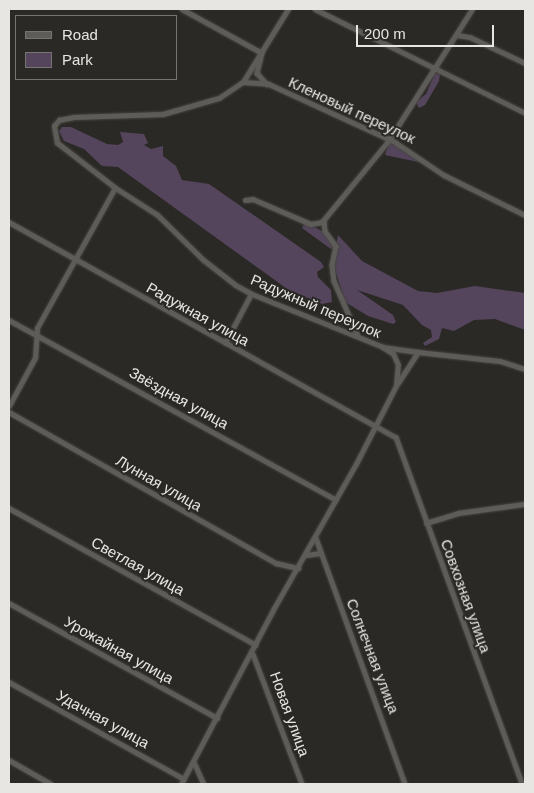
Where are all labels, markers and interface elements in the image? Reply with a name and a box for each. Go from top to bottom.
legend [15,15,178,80]
scale bar [359,15,496,47]
text: 200 m [364,25,406,42]
text: Road [62,26,98,43]
text: Park [62,51,93,68]
street label: Кленовый переулок [286,73,418,147]
street label: Радужный переулок [248,270,384,342]
street label: Радужная улица [144,278,252,350]
street label: Звёздная улица [126,363,232,433]
street label: Лунная улица [113,451,205,515]
street label: Светлая улица [88,533,188,599]
street label: Совхозная улица [437,537,495,655]
street label: Солнечная улица [343,596,403,716]
street label: Урожайная улица [61,612,177,688]
street label: Новая улица [266,669,314,759]
street label: Удачная улица [54,686,152,752]

